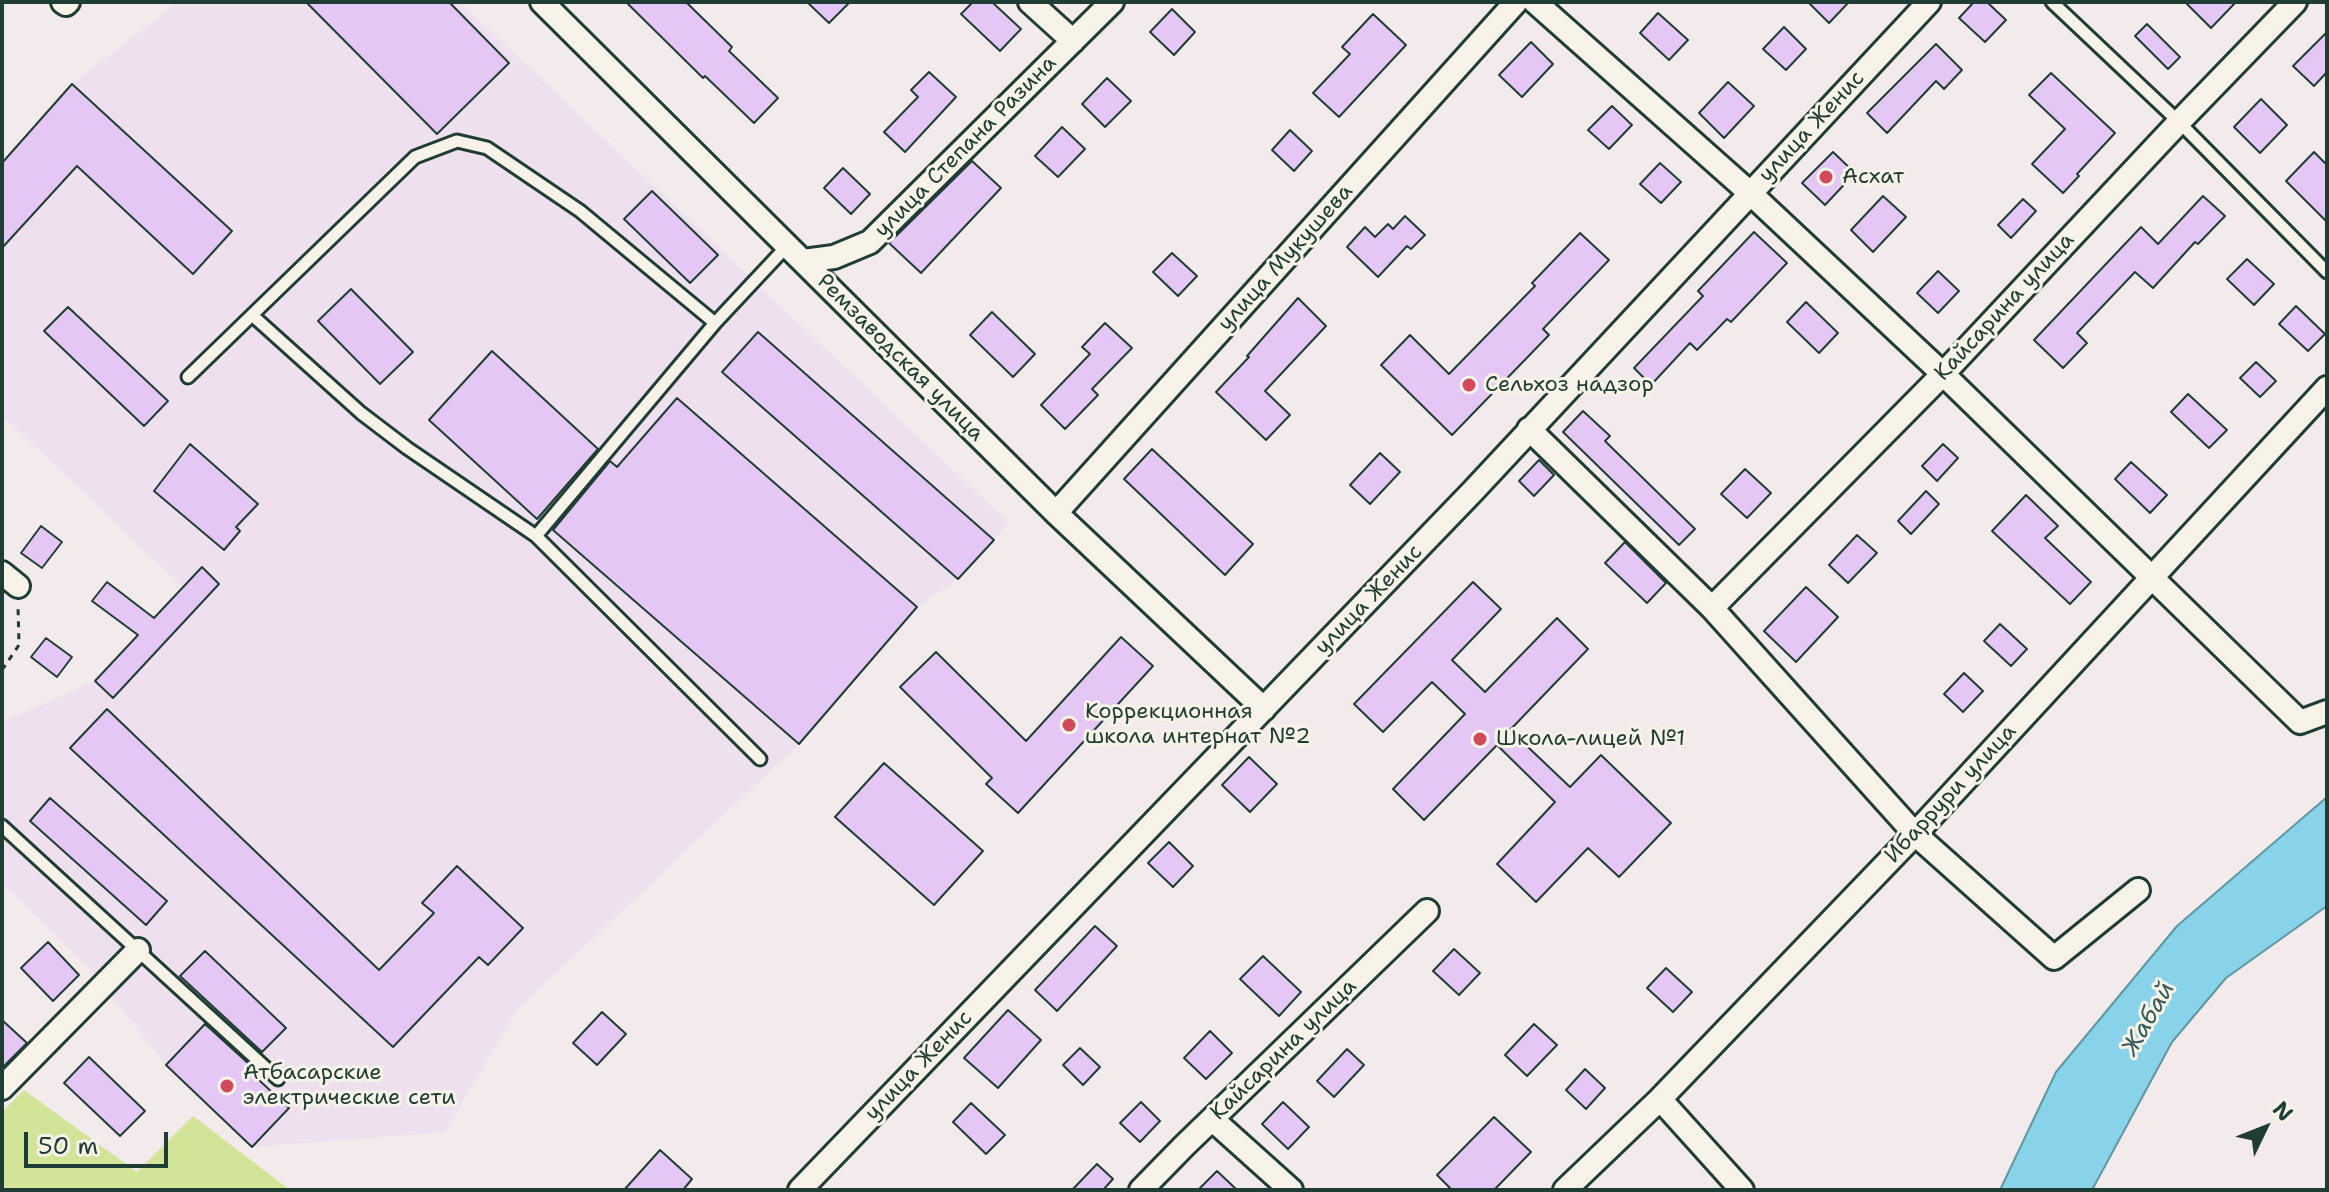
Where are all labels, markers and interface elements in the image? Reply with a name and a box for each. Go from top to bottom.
street label: улица Степана Разина [870,51,1062,243]
street label: улица Женис [1754,66,1870,188]
place label: Асхат [1842,164,1904,190]
marker: Асхат [1817,168,1835,186]
street label: улица Мукушева [1213,179,1359,337]
street label: Кайсарина улица [1930,227,2080,387]
street label: Ремзаводская улица [811,269,989,447]
place label: Сельхоз надзор [1485,372,1654,398]
marker: Сельхоз надзор [1460,376,1478,394]
street label: улица Женис [1310,539,1428,661]
place label: Коррекционная школа интернат №2 [1085,699,1311,750]
marker: Коррекционная школа интернат №2 [1060,716,1078,734]
street label: Ибаррури улица [1880,719,2022,869]
place label: Школа-лицей №1 [1496,726,1685,752]
marker: Школа-лицей №1 [1471,730,1489,748]
street label: Кайсарина улица [1205,974,1363,1126]
water label: Жабай [2116,977,2182,1061]
street label: улица Женис [860,1005,978,1127]
place label: Атбасарские электрические сети [243,1060,456,1112]
marker: Атбасарские электрические сети [218,1077,236,1095]
north arrow [2225,1088,2305,1168]
text: N [2266,1095,2299,1128]
scale bar [28,1116,172,1166]
text: 50 m [38,1130,98,1162]

